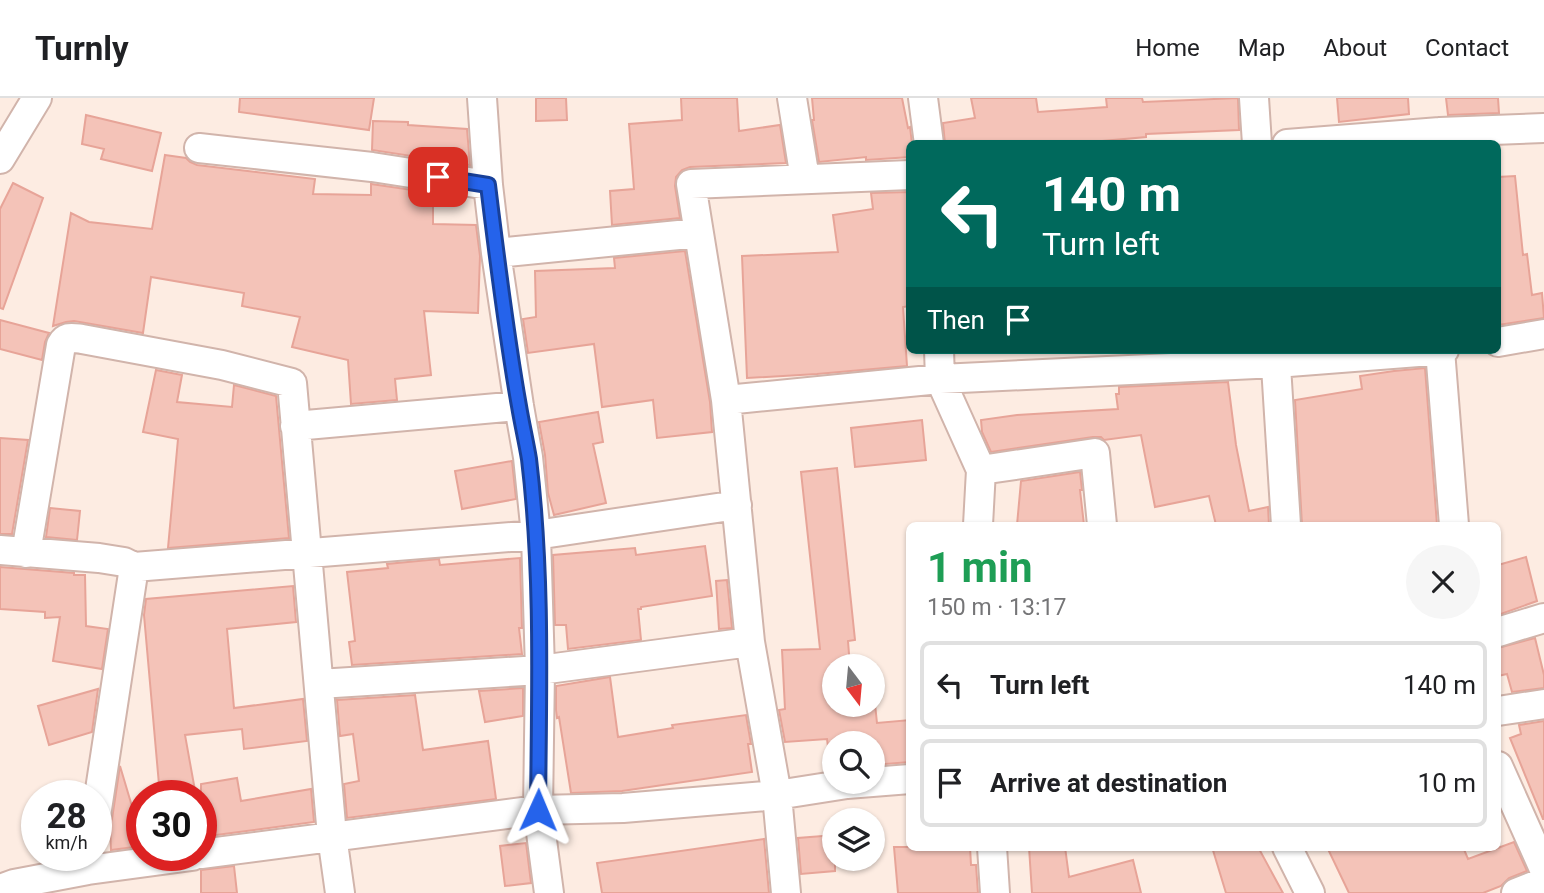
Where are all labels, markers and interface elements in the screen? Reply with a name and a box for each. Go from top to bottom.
text: Turnly [35,29,129,68]
text: Home [1135,34,1200,62]
text: Map [1238,34,1285,62]
text: About [1323,34,1387,62]
text: Contact [1425,34,1509,62]
pin [408,147,468,207]
icon: arrive [419,158,457,196]
text: 140 m [1042,166,1181,223]
icon: left [927,168,1018,259]
text: Turn left [1042,225,1160,263]
icon: arrive [999,301,1037,339]
text: Then [927,305,985,335]
text: 1 min [927,543,1033,592]
button: close [1406,545,1480,619]
text: 150 m · 13:17 [927,594,1066,621]
north arrow [822,654,886,718]
map controls [822,654,885,871]
icon: left [931,666,969,704]
text: Turn left [990,670,1089,700]
text: 140 m [1403,670,1476,700]
button: search [822,731,885,794]
icon: arrive [931,764,969,802]
text: Arrive at destination [990,768,1227,798]
text: 10 m [1418,768,1476,798]
position arrow [501,773,575,847]
speed limit sign: 30 [126,780,217,871]
text: 28 [46,796,87,837]
button: layers [822,808,885,871]
text: km/h [45,832,88,853]

